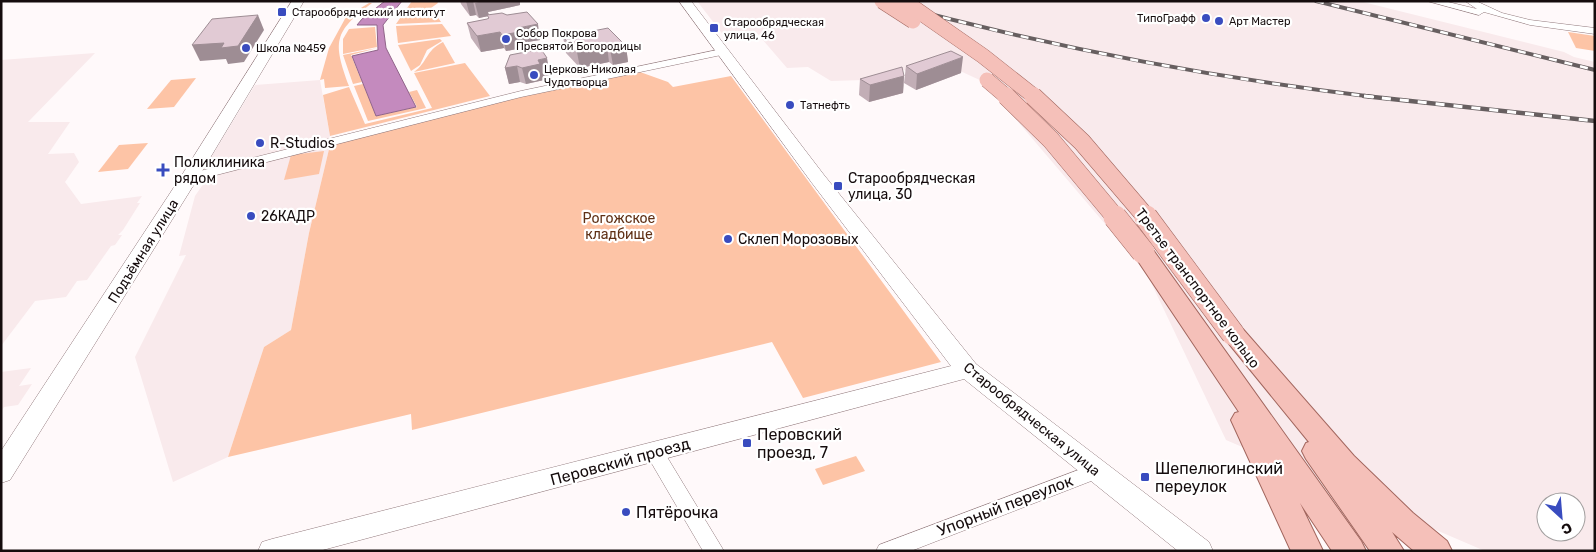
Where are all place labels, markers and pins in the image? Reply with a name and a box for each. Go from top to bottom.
marker: Старообрядческий институт [276,6,288,18]
place label: Старообрядческий институт [292,6,445,19]
place label: ТипоГрафф [1137,12,1196,25]
marker: ТипоГрафф [1200,12,1212,24]
marker: Арт Мастер [1213,15,1225,27]
place label: Арт Мастер [1229,15,1290,28]
place label: Старообрядческая улица, 46 [724,16,824,42]
marker: Старообрядческая улица, 46 [708,22,720,34]
place label: Собор Покрова Пресвятой Богородицы [516,27,641,53]
marker: Собор Покрова Пресвятой Богородицы [500,33,512,45]
marker: Школа №459 [240,42,252,54]
place label: Школа №459 [256,42,326,55]
place label: Церковь Николая Чудотворца [544,63,636,89]
marker: Церковь Николая Чудотворца [528,69,540,81]
marker: Татнефть [784,99,796,111]
place label: Татнефть [800,99,850,112]
place label: R-Studios [270,135,335,152]
marker: R-Studios [254,137,266,149]
place label: Поликлиника рядом [174,154,265,187]
marker: Поликлиника рядом [156,163,170,177]
place label: Старообрядческая улица, 30 [848,170,975,203]
marker: Старообрядческая улица, 30 [832,180,844,192]
place label: 26КАДР [261,208,315,225]
marker: 26КАДР [245,210,257,222]
place label: Склеп Морозовых [738,231,859,248]
marker: Склеп Морозовых [722,233,734,245]
place label: Перовский проезд, 7 [757,425,842,462]
marker: Перовский проезд, 7 [741,437,753,449]
place label: Шепелюгинский переулок [1155,459,1283,496]
marker: Шепелюгинский переулок [1139,471,1151,483]
place label: Пятёрочка [636,503,718,522]
marker: Пятёрочка [620,506,632,518]

